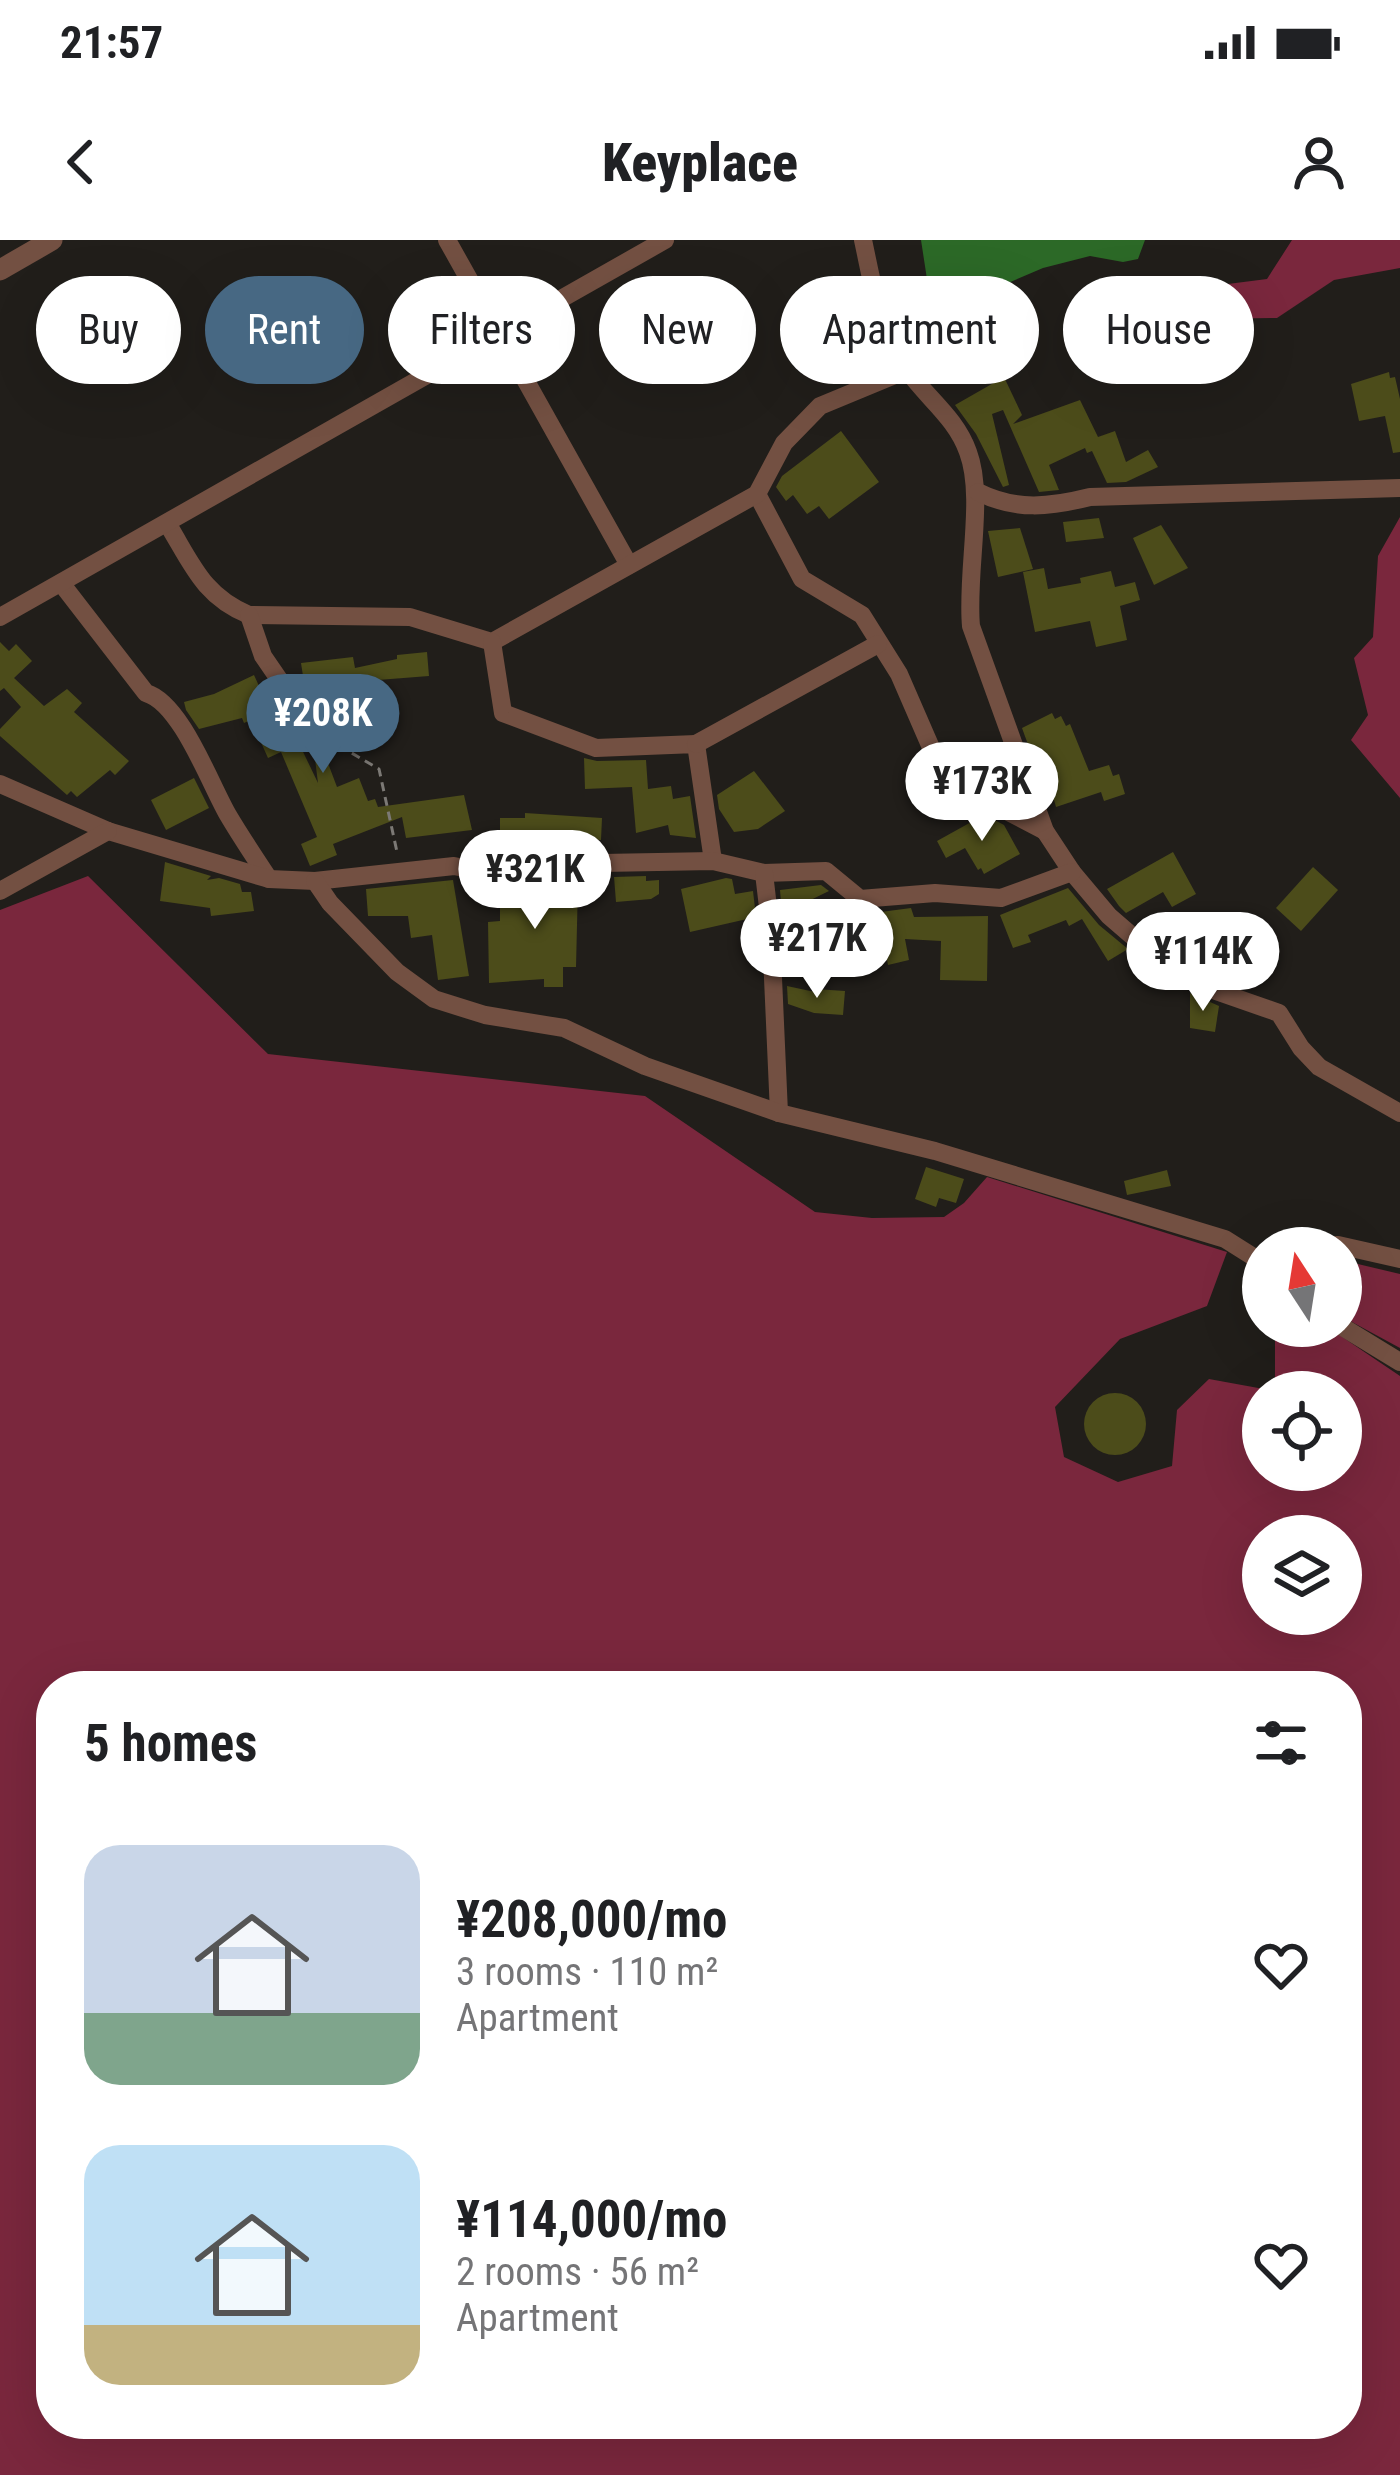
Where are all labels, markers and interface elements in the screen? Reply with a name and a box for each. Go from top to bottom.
text: 21:57 [60,16,163,69]
icon: back [48,129,114,195]
icon: person [1286,129,1352,195]
text: Keyplace [602,131,798,194]
chip: Buy [36,276,181,384]
chip: Rent [205,276,364,384]
chip: Filters [388,276,575,384]
chip: New [599,276,756,384]
chip: Apartment [780,276,1039,384]
chip: House [1063,276,1254,384]
pin: ¥208K [239,674,407,776]
text: ¥208K [273,690,373,736]
pin: ¥173K [898,742,1066,844]
text: ¥173K [932,758,1032,804]
pin: ¥321K [451,830,619,932]
text: ¥321K [485,846,585,892]
pin: ¥217K [733,899,901,1001]
pin: ¥114K [1119,912,1287,1014]
text: ¥217K [767,915,867,961]
text: ¥114K [1153,928,1253,974]
north arrow [1242,1227,1362,1347]
map controls [1242,1227,1362,1635]
button: locate [1242,1371,1362,1491]
button: layers [1242,1515,1362,1635]
icon: filters [1248,1710,1314,1776]
text: 5 homes [84,1714,257,1773]
text: ¥208,000/mo [456,1890,728,1949]
icon: home [180,1893,324,2037]
icon: heart [1248,1932,1314,1998]
text: 3 rooms · 110 m² [456,1949,718,1995]
text: Apartment [456,1995,619,2041]
text: ¥114,000/mo [456,2190,728,2249]
icon: home [180,2193,324,2337]
icon: heart [1248,2232,1314,2298]
text: 2 rooms · 56 m² [456,2249,699,2295]
text: Apartment [456,2295,619,2341]

